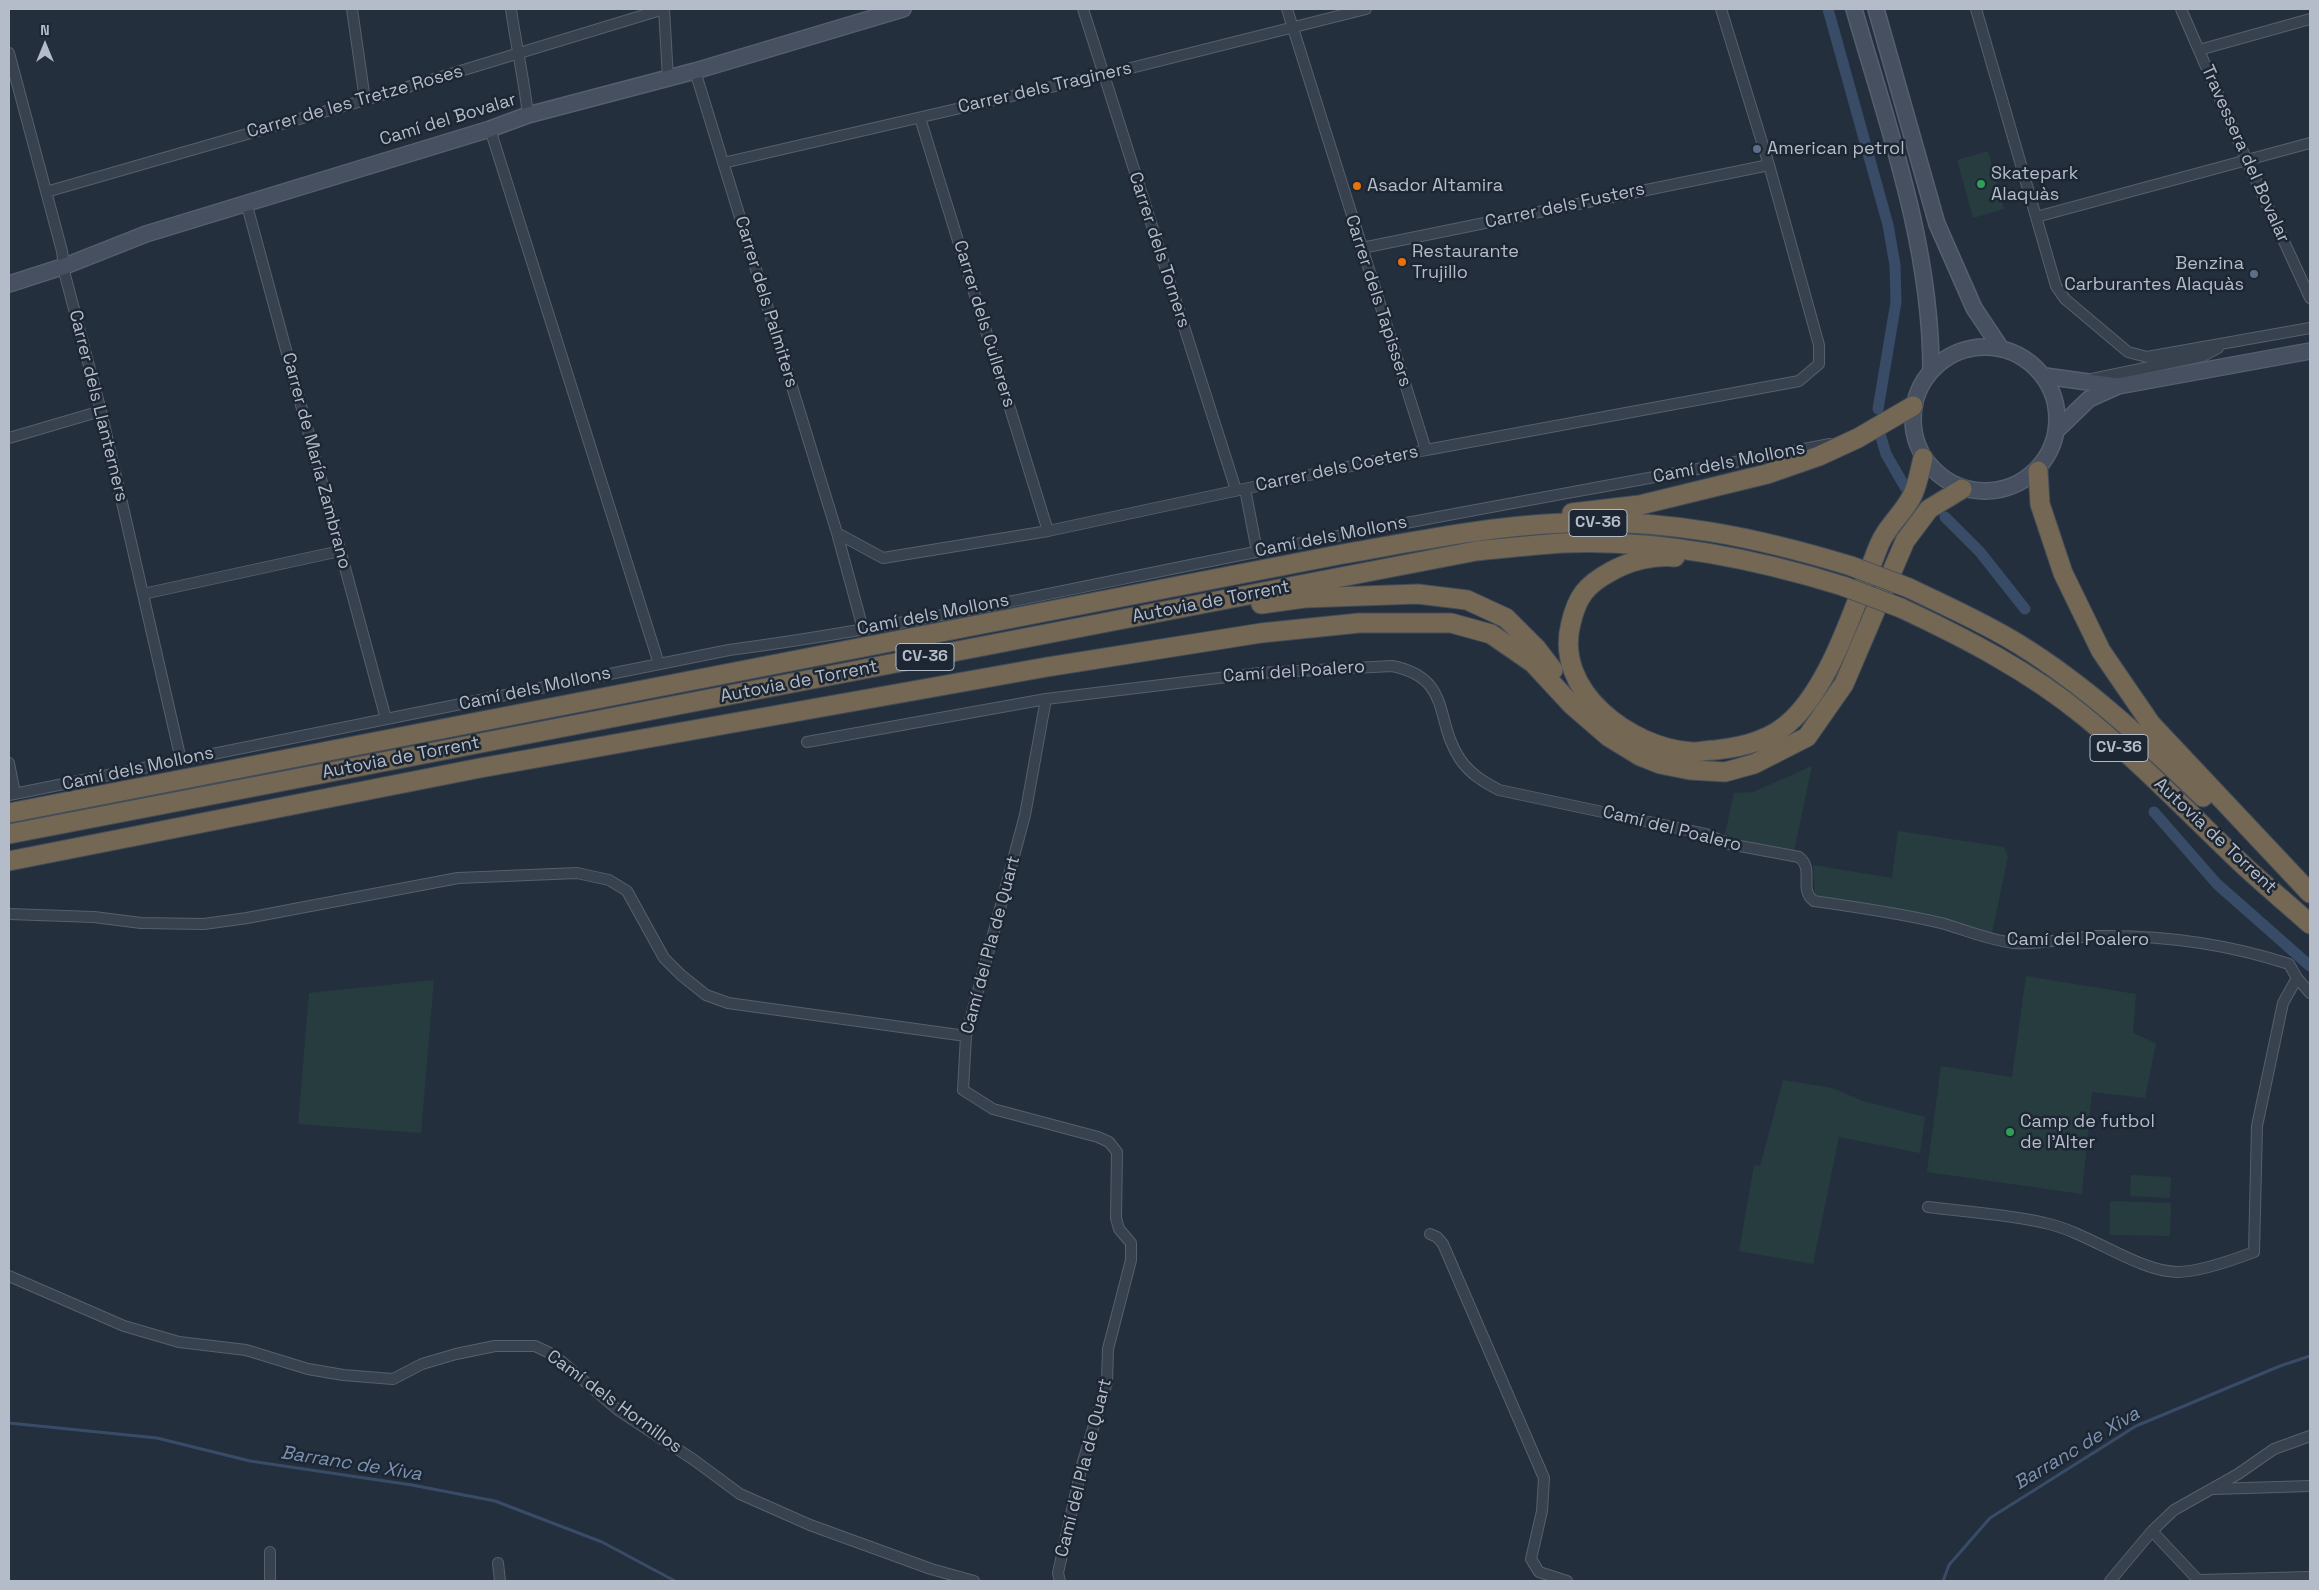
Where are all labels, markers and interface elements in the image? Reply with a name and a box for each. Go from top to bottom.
north arrow [20,20,70,70]
text: N [40,21,50,39]
street label: Carrer dels Traginers [956,58,1134,118]
street label: Carrer de les Tretze Roses [244,61,466,143]
street label: Travessera del Bovalar [2196,62,2294,246]
street label: Camí del Bovalar [377,89,519,151]
place label: American petrol [1767,138,1905,160]
marker: American petrol [1751,143,1763,155]
place label: Skatepark Alaquàs [1991,163,2078,205]
street label: Carrer dels Torners [1124,169,1194,331]
place label: Asador Altamira [1367,175,1503,197]
marker: Skatepark Alaquàs [1975,178,1987,190]
street label: Carrer dels Fusters [1483,179,1647,233]
marker: Asador Altamira [1351,180,1363,192]
street label: Carrer dels Tapissers [1340,213,1416,389]
street label: Carrer dels Palmiters [730,214,802,390]
street label: Carrer dels Cullerers [948,238,1020,410]
place label: Restaurante Trujillo [1412,241,1519,284]
place label: Benzina Carburantes Alaquàs [2064,253,2244,296]
marker: Restaurante Trujillo [1396,256,1408,268]
marker: Benzina Carburantes Alaquàs [2248,268,2260,280]
street label: Carrer dels Llanterners [64,308,132,504]
street label: Carrer de María Zambrano [277,351,355,571]
street label: Camí dels Mollons [1651,438,1807,488]
street label: Carrer dels Coeters [1254,441,1420,497]
road number: CV-36 [1569,509,1627,536]
street label: Camí dels Mollons [1253,512,1409,562]
street label: Autovia de Torrent [1130,576,1292,628]
street label: Camí dels Mollons [855,590,1011,640]
road number: CV-36 [896,644,954,670]
street label: Autovia de Torrent [718,656,880,708]
street label: Camí del Poalero [1222,656,1366,688]
street label: Camí dels Mollons [457,662,613,716]
street label: Autovia de Torrent [320,732,482,784]
road number: CV-36 [2090,734,2148,761]
street label: Camí dels Mollons [60,742,216,796]
street label: Autovia de Torrent [2149,774,2281,898]
street label: Camí del Poalero [1600,801,1744,857]
street label: Camí del Pla de Quart [957,854,1025,1036]
street label: Camí del Poalero [2007,929,2149,951]
place label: Camp de futbol de l'Alter [2020,1111,2155,1154]
marker: Camp de futbol de l'Alter [2004,1126,2016,1138]
street label: Camí dels Hornillos [542,1346,686,1458]
street label: Camí del Pla de Quart [1051,1376,1117,1560]
water label: Barranc de Xiva [2010,1403,2144,1495]
water label: Barranc de Xiva [279,1442,423,1486]

